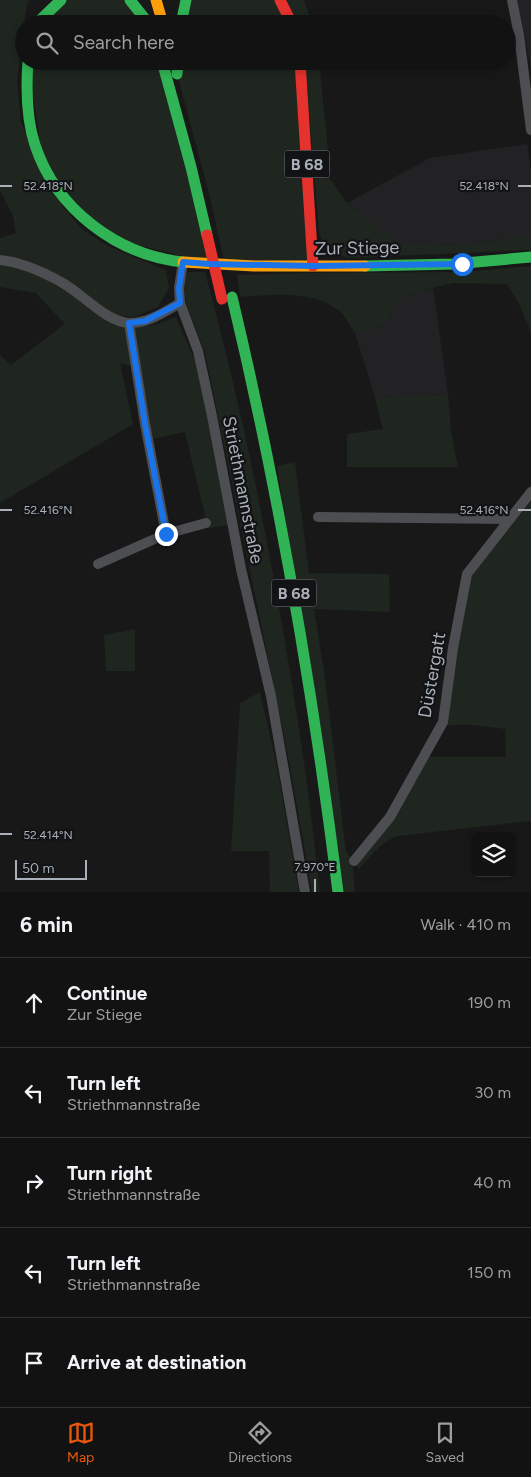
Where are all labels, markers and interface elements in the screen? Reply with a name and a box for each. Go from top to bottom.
search box [15,15,516,70]
icon: search [33,29,61,57]
text: Search here [73,31,175,54]
road number: B 68 [284,150,330,178]
text: 52.418°N [23,179,73,193]
text: 52.418°N [459,179,509,193]
street label: Zur Stiege [315,236,400,260]
route start [451,253,474,276]
street label: Striethmannstraße [218,414,268,566]
text: 52.416°N [23,503,73,517]
text: 52.416°N [459,503,509,517]
route end [155,523,178,546]
road number: B 68 [272,580,316,606]
street label: Düstergatt [414,630,450,720]
text: 52.414°N [23,828,73,842]
map controls [471,832,516,877]
button: layers [471,832,516,877]
scale bar [15,857,88,880]
text: 50 m [22,860,54,877]
text: 7.970°E [294,860,336,874]
text: 6 min [20,912,73,937]
text: Walk · 410 m [421,915,511,934]
text: Continue [67,982,147,1005]
icon: ahead [20,989,48,1017]
text: 190 m [468,993,511,1012]
text: Zur Stiege [67,1005,142,1024]
text: Turn left [67,1072,141,1095]
icon: left [20,1079,48,1107]
text: 30 m [474,1083,511,1102]
text: Striethmannstraße [67,1095,200,1114]
text: Turn right [67,1162,153,1185]
icon: right [20,1169,48,1197]
text: 40 m [473,1173,511,1192]
text: Striethmannstraße [67,1185,200,1204]
text: Turn left [67,1252,141,1275]
icon: left [20,1259,48,1287]
text: 150 m [467,1263,511,1282]
text: Striethmannstraße [67,1275,200,1294]
icon: arrive [20,1349,48,1377]
text: Arrive at destination [67,1351,246,1374]
tab: Map [67,1419,95,1466]
tab: Directions [228,1419,292,1466]
tab: Saved [426,1419,464,1466]

